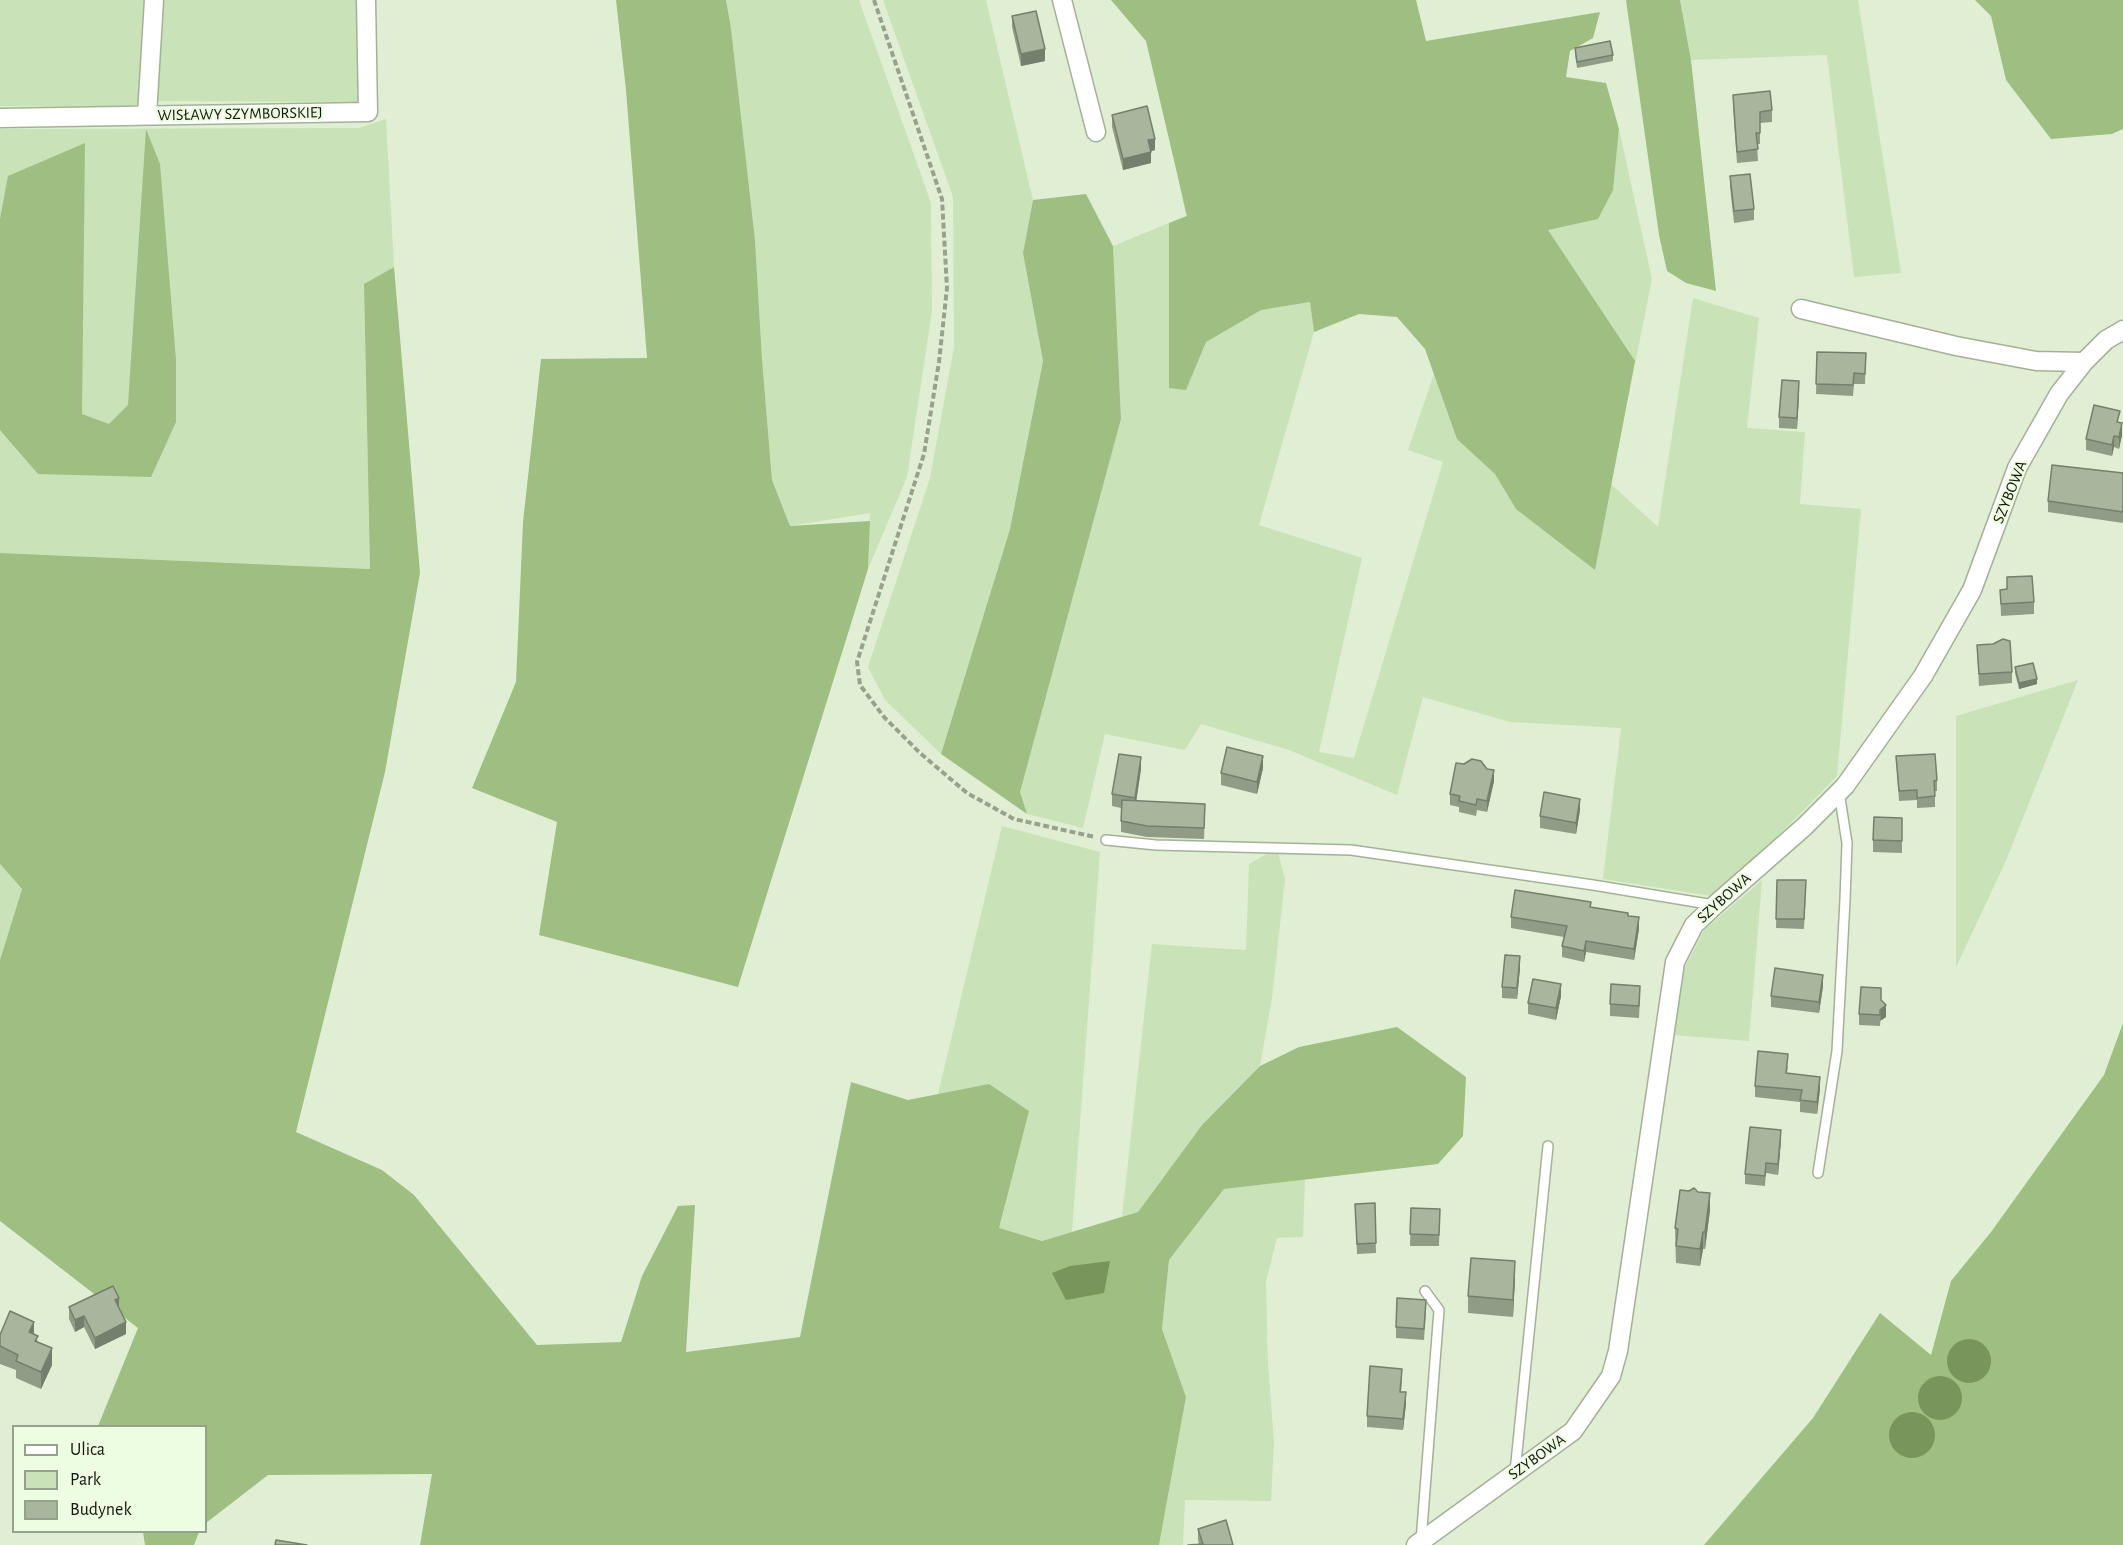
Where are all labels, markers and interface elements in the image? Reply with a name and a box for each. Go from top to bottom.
street label: WISŁAWY SZYMBORSKIEJ [157,103,323,125]
street label: SZYBOWA [1989,458,2031,526]
street label: SZYBOWA [1693,869,1755,927]
legend [12,1425,207,1533]
street label: SZYBOWA [1505,1430,1569,1484]
text: Ulica [70,1441,105,1459]
text: Park [70,1471,101,1489]
text: Budynek [70,1501,132,1519]

